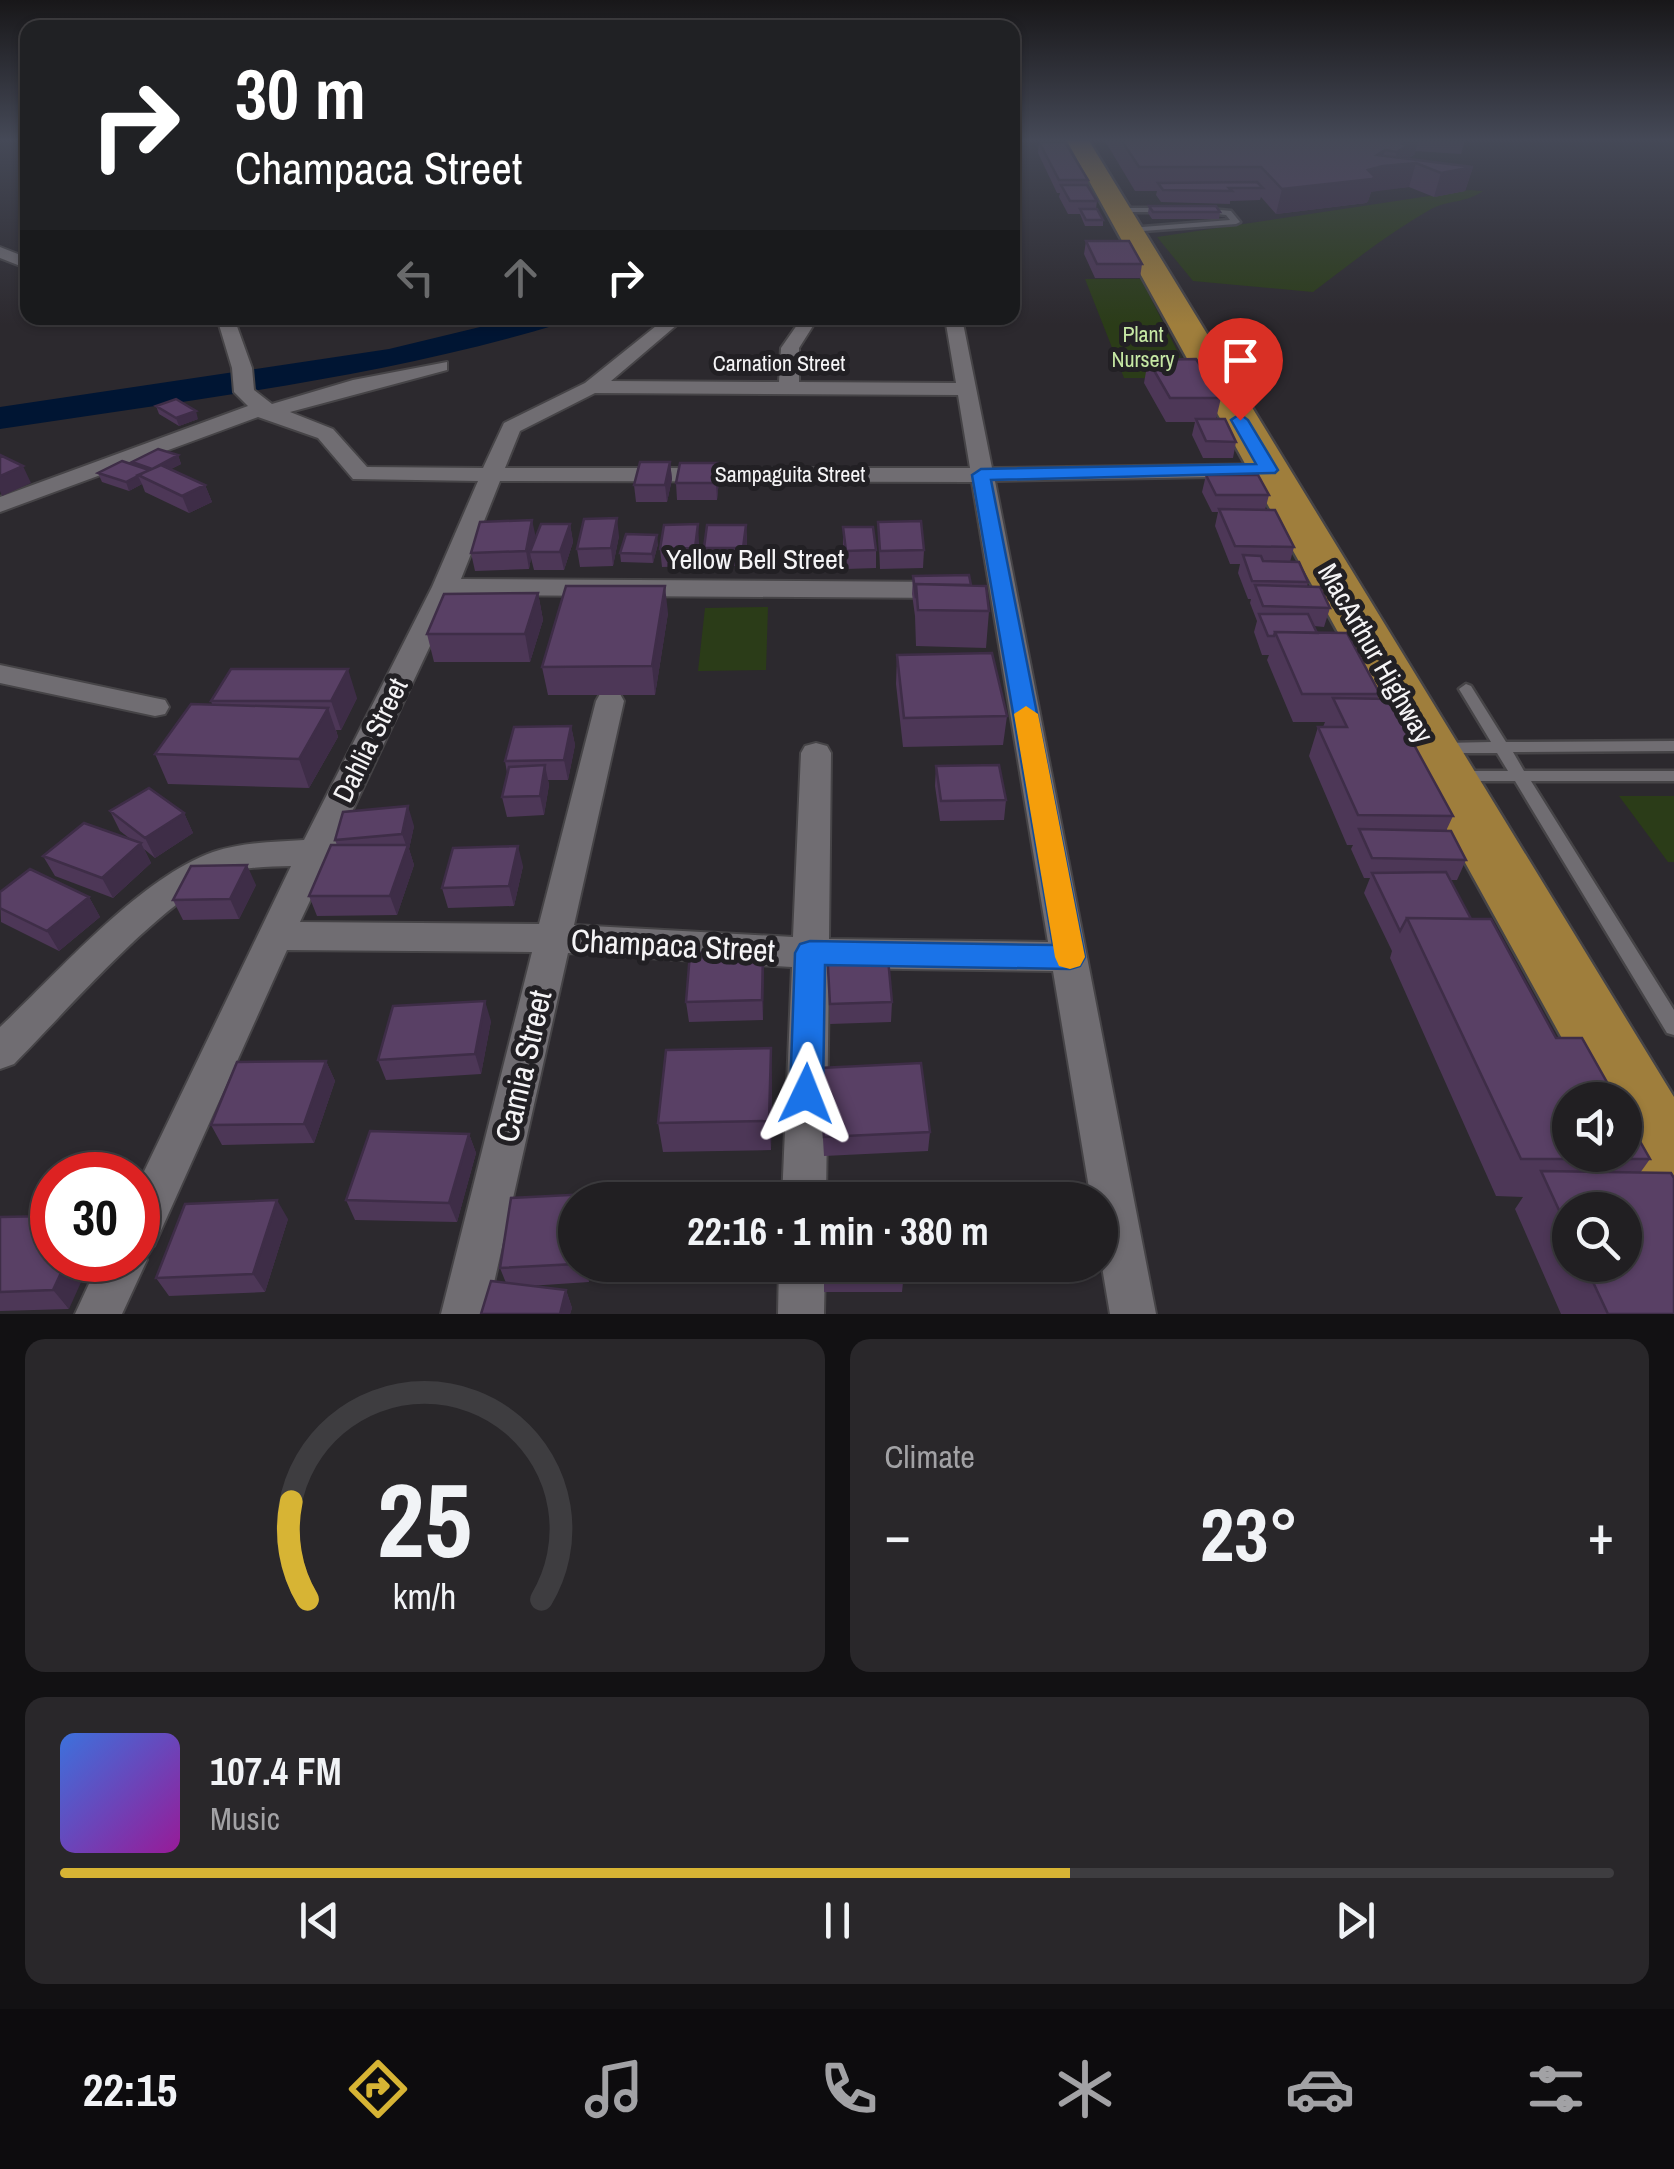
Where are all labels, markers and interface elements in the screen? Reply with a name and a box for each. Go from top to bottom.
text: 30 m [235,47,366,141]
icon: right [70,60,200,190]
text: Champaca Street [235,137,522,198]
icon: left [388,250,443,305]
icon: ahead [493,250,548,305]
icon: right [598,250,653,305]
pin [1198,318,1283,421]
park label: Plant Nursery [1111,319,1175,374]
icon: arrive [1213,333,1268,388]
street label: Carnation Street [713,348,845,378]
street label: Sampaguita Street [715,459,865,489]
street label: Yellow Bell Street [666,540,844,578]
street label: MacArthur Highway [1309,556,1443,750]
street label: Dahlia Street [324,671,416,809]
street label: Champaca Street [570,918,776,972]
street label: Camia Street [485,986,561,1146]
position arrow [754,1042,858,1146]
map controls [1552,1082,1642,1282]
button: sound [1552,1082,1642,1172]
speed limit sign: 30 [30,1152,160,1282]
button: search [1552,1192,1642,1282]
text: 22:16 · 1 min · 380 m [687,1206,989,1257]
text: Climate [885,1435,975,1478]
text: 25 [377,1449,472,1589]
text: 23° [1200,1483,1298,1584]
text: − [885,1497,911,1571]
text: + [1588,1497,1614,1571]
text: km/h [393,1572,457,1620]
text: 107.4 FM [210,1746,342,1797]
text: Music [210,1797,280,1840]
icon: previous [292,1893,347,1948]
icon: pause [810,1893,865,1948]
icon: next [1328,1893,1383,1948]
icon: directions [343,2054,413,2124]
icon: music [579,2054,649,2124]
icon: phone [814,2054,884,2124]
icon: climate [1050,2054,1120,2124]
icon: car [1285,2054,1355,2124]
icon: filters [1521,2054,1591,2124]
text: 22:15 [83,2059,177,2120]

